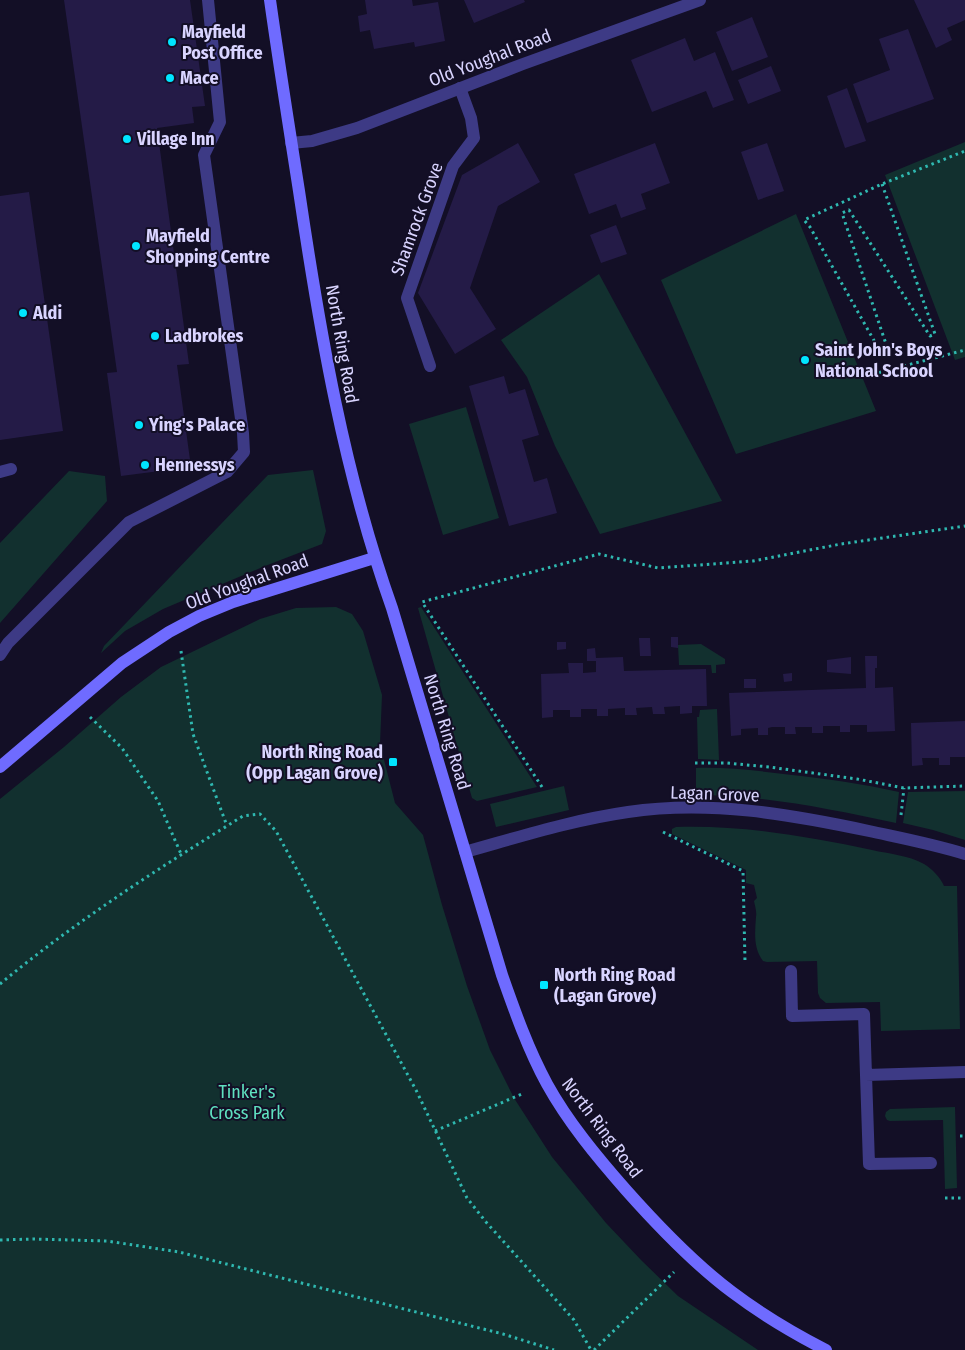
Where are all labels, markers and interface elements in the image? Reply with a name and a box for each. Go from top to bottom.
place label: Mayfield Post Office [182,21,263,64]
street label: Old Youghal Road [426,25,554,91]
marker: Mayfield Post Office [166,36,178,48]
place label: Mace [180,67,219,89]
marker: Mace [164,72,176,84]
place label: Village Inn [136,128,215,150]
marker: Village Inn [121,133,133,145]
street label: Shamrock Grove [386,159,448,279]
place label: Mayfield Shopping Centre [146,225,270,268]
marker: Mayfield Shopping Centre [130,240,142,252]
street label: North Ring Road [321,283,363,405]
place label: Aldi [32,302,62,324]
marker: Aldi [17,307,29,319]
place label: Ladbrokes [165,325,244,347]
marker: Ladbrokes [149,330,161,342]
place label: Saint John's Boys National School [815,339,942,382]
marker: Saint John's Boys National School [799,354,811,366]
place label: Ying's Palace [148,414,245,436]
marker: Ying's Palace [133,419,145,431]
place label: Hennessys [155,454,235,476]
marker: Hennessys [139,459,151,471]
street label: Old Youghal Road [182,550,312,614]
street label: North Ring Road [419,671,475,793]
place label: North Ring Road (Opp Lagan Grove) [246,741,384,784]
marker: North Ring Road (Opp Lagan Grove) [387,756,399,768]
street label: Lagan Grove [670,781,760,807]
place label: North Ring Road (Lagan Grove) [554,964,675,1007]
marker: North Ring Road (Lagan Grove) [538,979,550,991]
street label: North Ring Road [557,1073,647,1183]
park label: Tinker's Cross Park [209,1081,285,1124]

